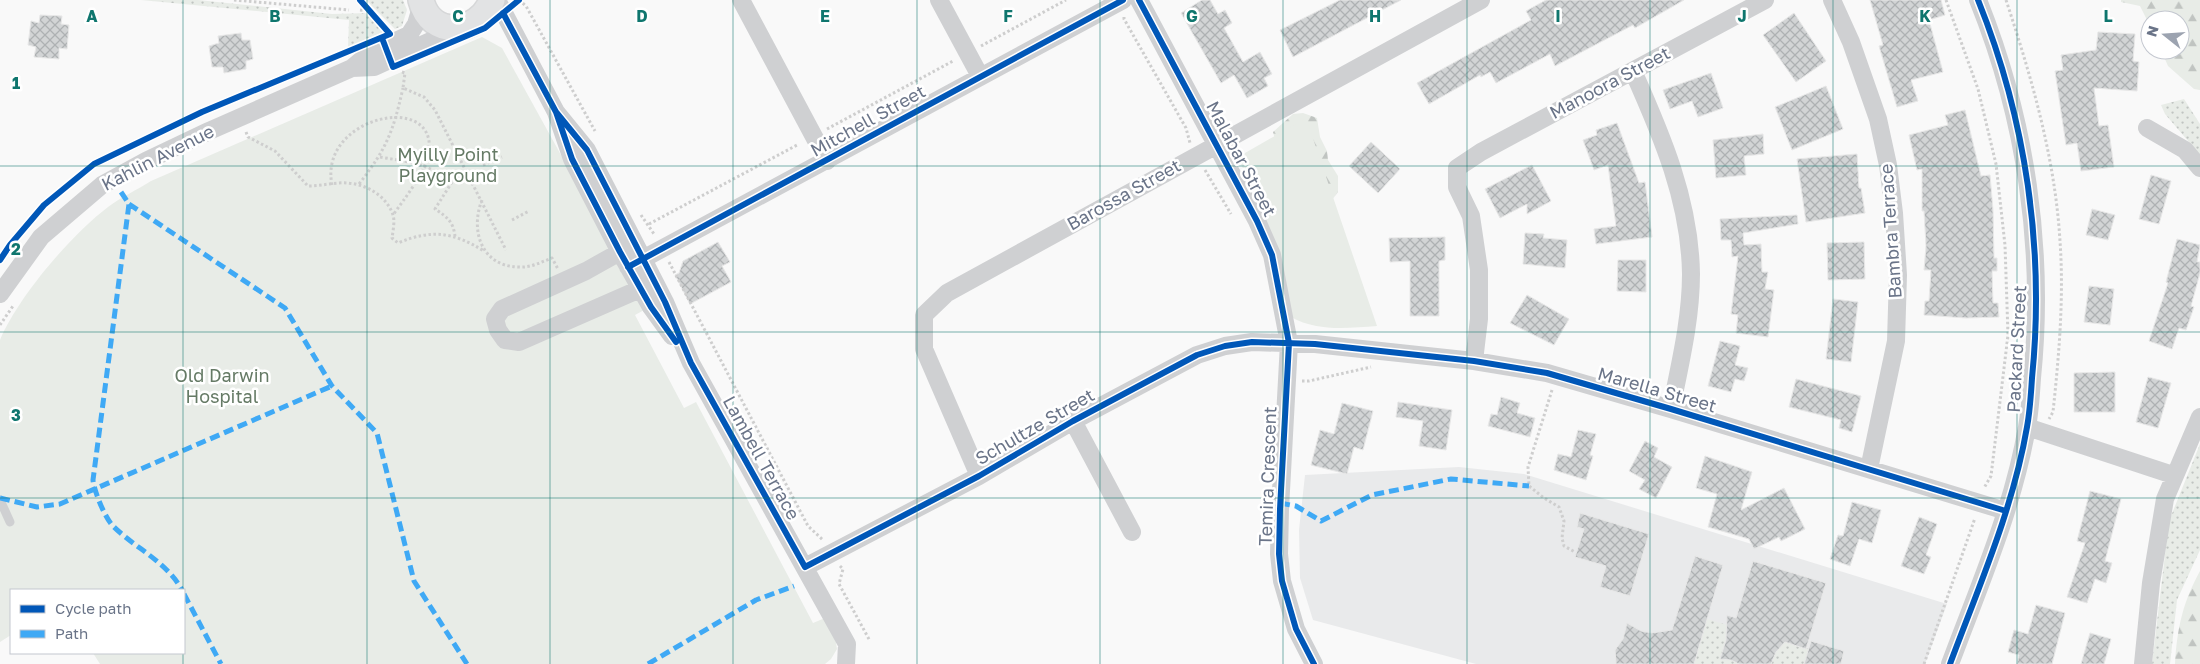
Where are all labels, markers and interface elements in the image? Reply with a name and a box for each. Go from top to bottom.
text: A [86,6,98,26]
text: B [269,6,281,26]
text: C [452,6,464,26]
text: D [636,6,648,26]
text: E [820,6,830,26]
text: F [1003,6,1013,26]
text: G [1186,6,1198,26]
text: H [1369,6,1381,26]
text: I [1555,6,1561,26]
text: J [1737,6,1747,26]
text: K [1919,6,1931,26]
text: L [2103,6,2113,26]
north arrow [2140,10,2190,60]
text: N [2142,23,2162,39]
street label: Manoora Street [1546,41,1673,123]
text: 1 [12,73,20,93]
street label: Mitchell Street [806,79,929,161]
street label: Malabar Street [1202,97,1282,220]
street label: Kahlin Avenue [98,119,217,195]
park label: Myilly Point Playground [397,143,499,186]
street label: Barossa Street [1063,154,1184,235]
street label: Bambra Terrace [1874,163,1906,299]
text: 2 [11,239,21,259]
street label: Packard Street [2002,285,2030,413]
street label: Marella Street [1595,362,1719,416]
park label: Old Darwin Hospital [174,364,270,407]
street label: Schultze Street [971,383,1098,469]
street label: Lambell Terrace [719,392,805,523]
text: 3 [11,405,21,425]
street label: Temira Crescent [1254,406,1280,546]
legend [10,589,185,654]
text: Cycle path [55,599,131,617]
text: Path [55,624,88,642]

